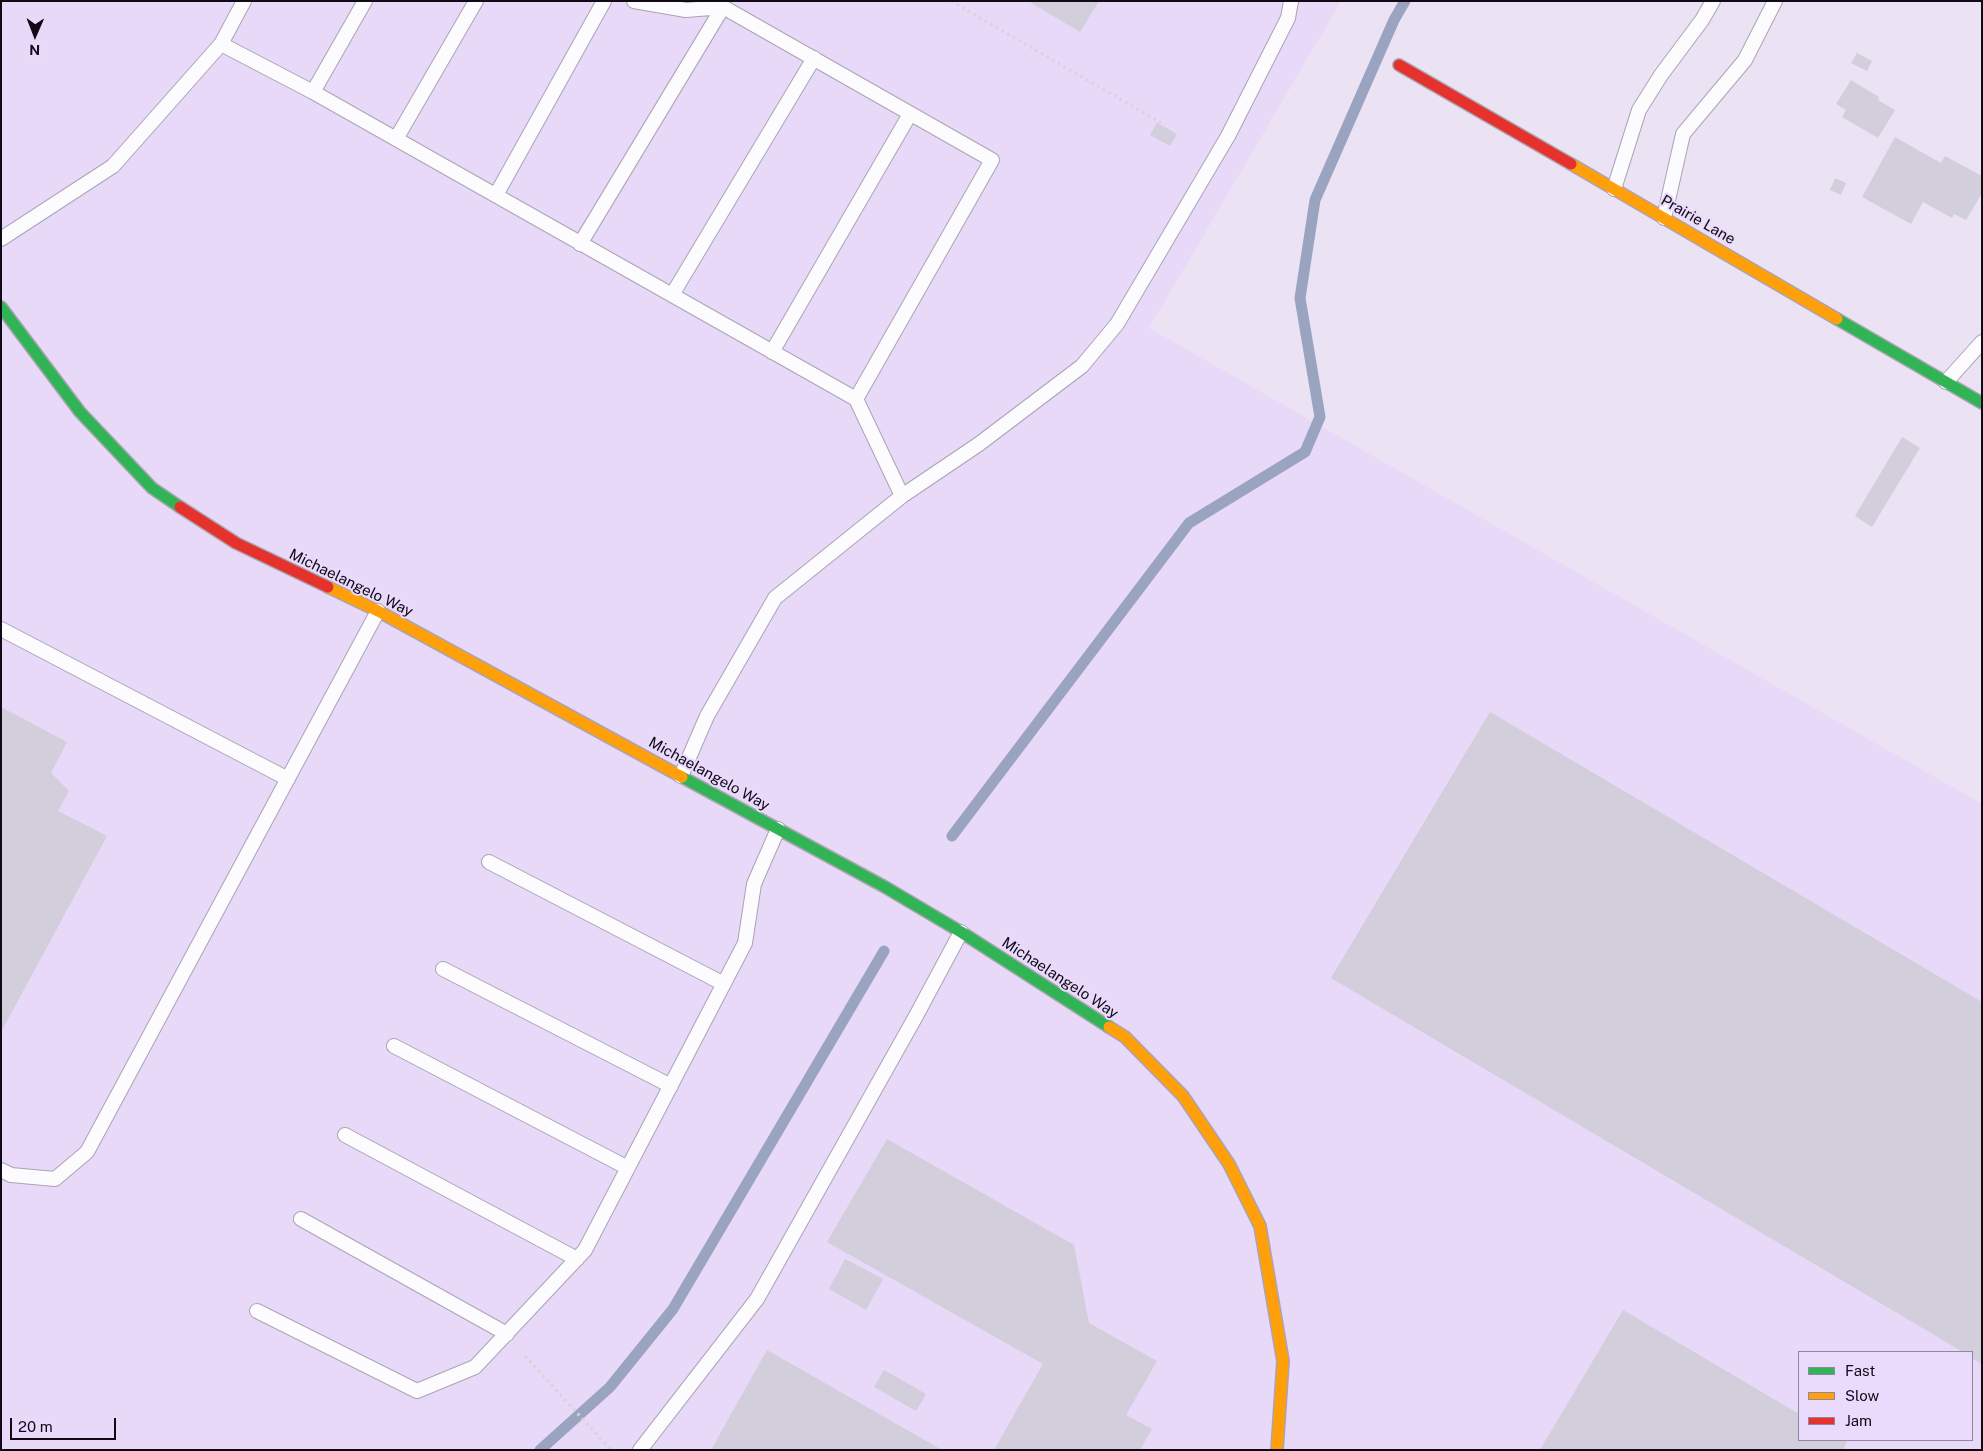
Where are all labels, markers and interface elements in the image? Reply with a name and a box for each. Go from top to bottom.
north arrow [10,10,60,60]
text: N [29,42,40,58]
street label: Prairie Lane [1658,191,1738,249]
street label: Michaelangelo Way [286,545,416,621]
street label: Michaelangelo Way [645,733,773,815]
street label: Michaelangelo Way [998,934,1122,1022]
legend [1798,1351,1973,1441]
text: Fast [1845,1362,1875,1379]
text: Slow [1845,1387,1879,1404]
scale bar [12,1408,119,1440]
text: Jam [1845,1412,1872,1429]
text: 20 m [18,1418,53,1435]

